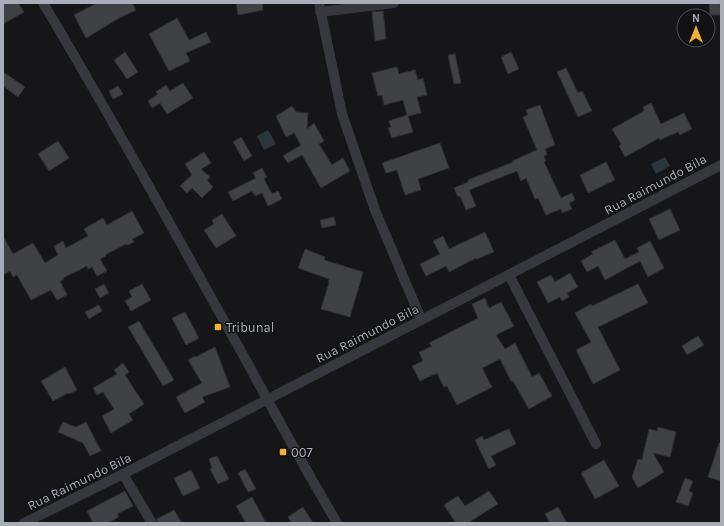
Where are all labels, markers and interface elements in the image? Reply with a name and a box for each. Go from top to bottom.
north arrow [676,8,716,48]
text: N [692,12,700,25]
street label: Rua Raimundo Bila [602,151,709,218]
street label: Rua Raimundo Bila [313,301,421,366]
place label: Tribunal [226,320,274,335]
marker: Tribunal [213,322,223,332]
place label: 007 [291,445,313,460]
marker: 007 [278,447,288,457]
street label: Rua Raimundo Bila [25,450,134,513]

